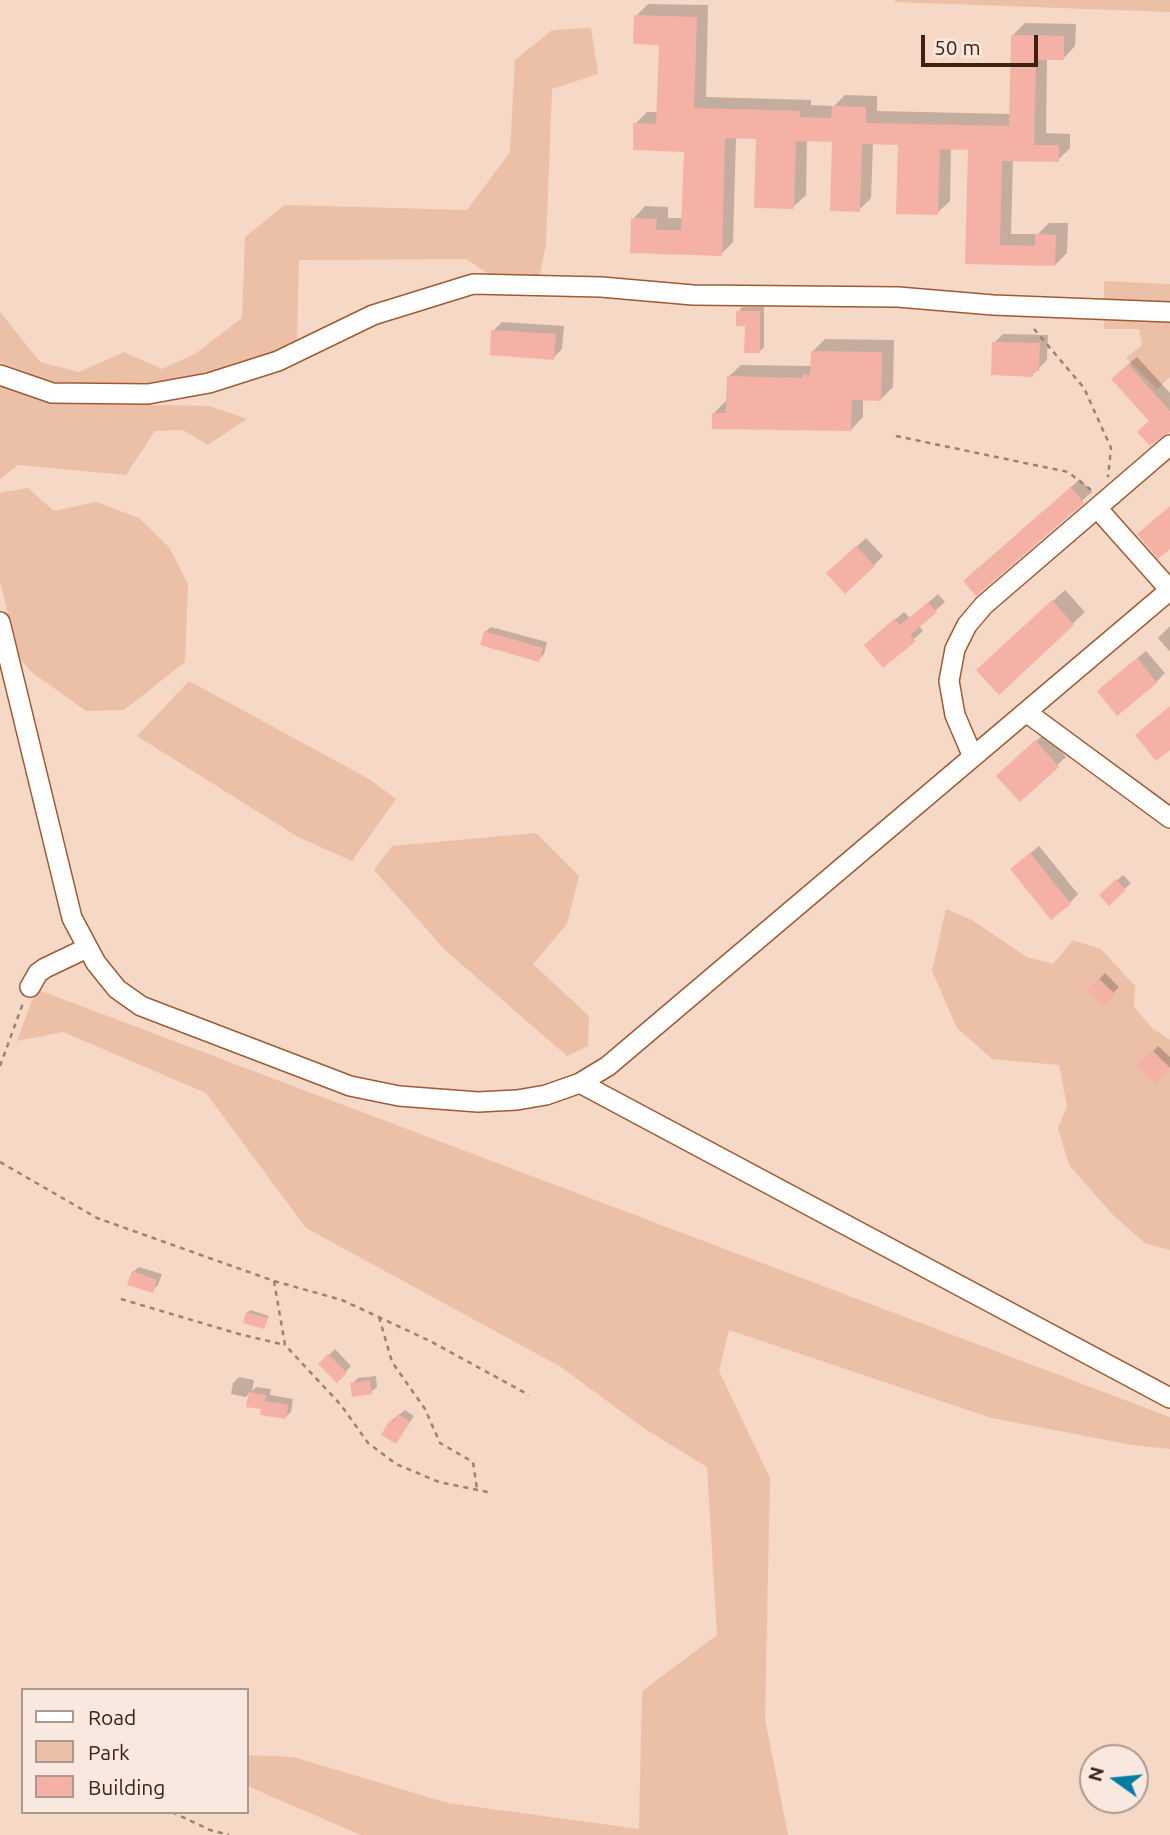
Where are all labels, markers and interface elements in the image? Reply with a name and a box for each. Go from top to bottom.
scale bar [925,21,1042,65]
text: 50 m [934,35,981,59]
legend [21,1688,248,1814]
text: Road [88,1705,136,1729]
text: Park [88,1740,130,1764]
north arrow [1079,1744,1149,1814]
text: N [1083,1764,1108,1784]
text: Building [88,1775,165,1799]

